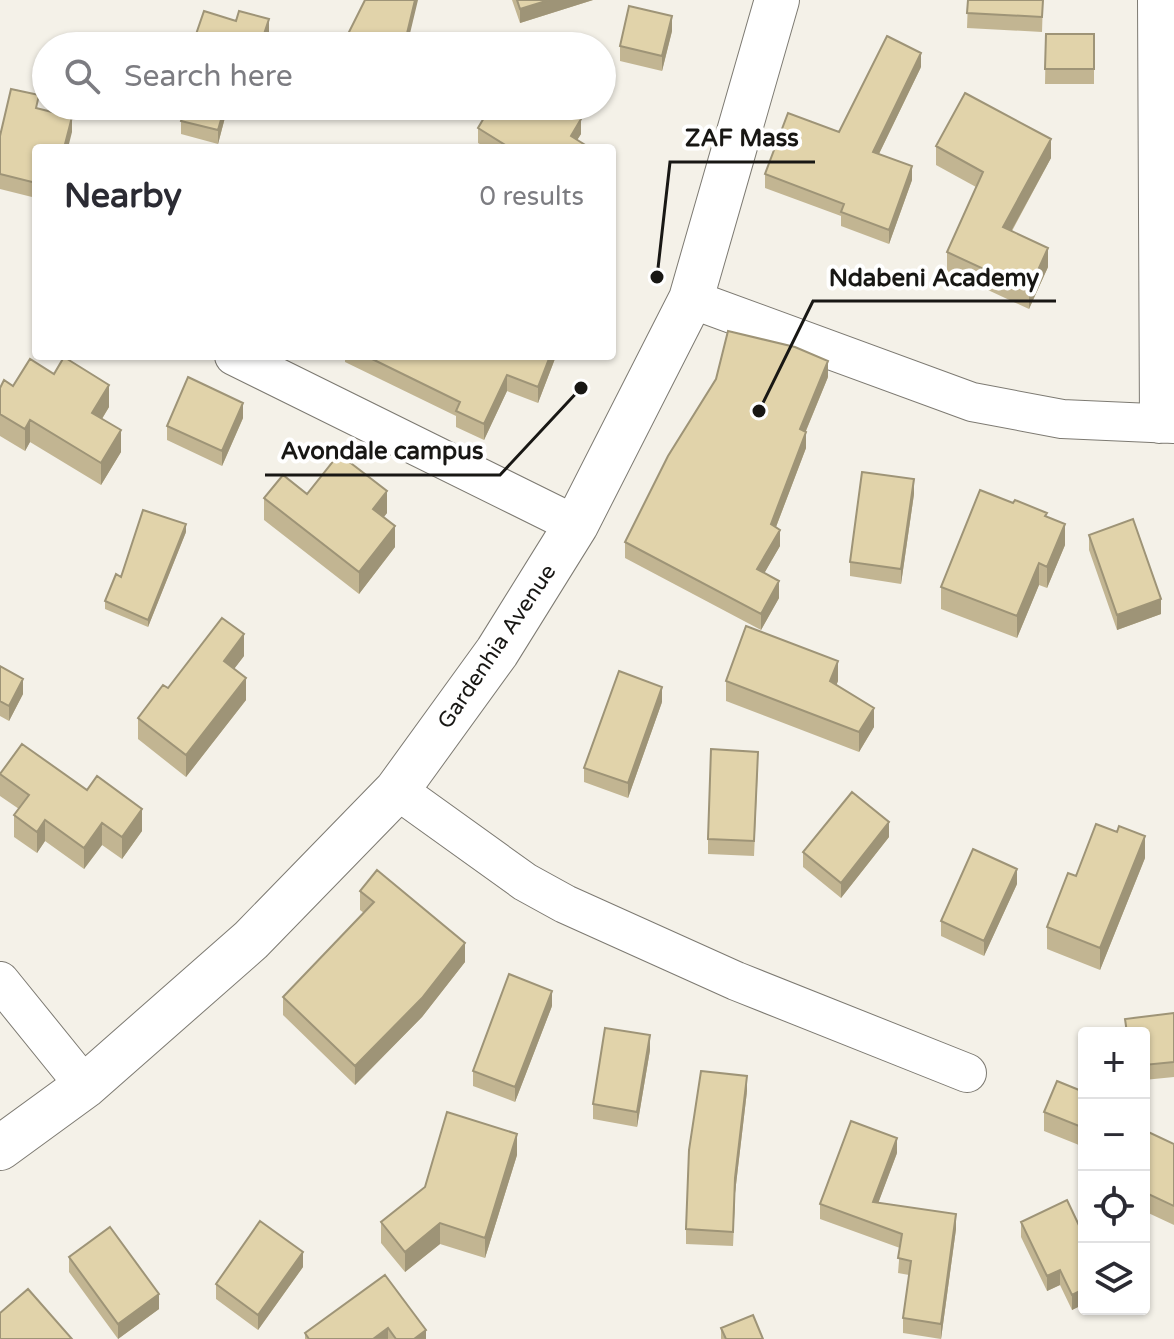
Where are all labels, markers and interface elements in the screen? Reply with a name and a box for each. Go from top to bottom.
search box [32,32,616,120]
icon: search [60,54,104,98]
text: Search here [124,58,293,95]
callout: ZAF Mass [670,114,815,162]
text: ZAF Mass [685,124,799,153]
text: Nearby [64,176,182,217]
text: 0 results [479,181,584,212]
callout: Ndabeni Academy [813,253,1056,301]
text: Ndabeni Academy [829,264,1039,293]
callout: Avondale campus [265,427,500,475]
text: Avondale campus [281,437,483,466]
street label: Gardenhia Avenue [432,559,561,734]
map controls [1078,1027,1150,1315]
button: + [1078,1027,1150,1099]
button: − [1078,1099,1150,1171]
button: locate [1078,1171,1150,1243]
button: layers [1078,1243,1150,1315]

